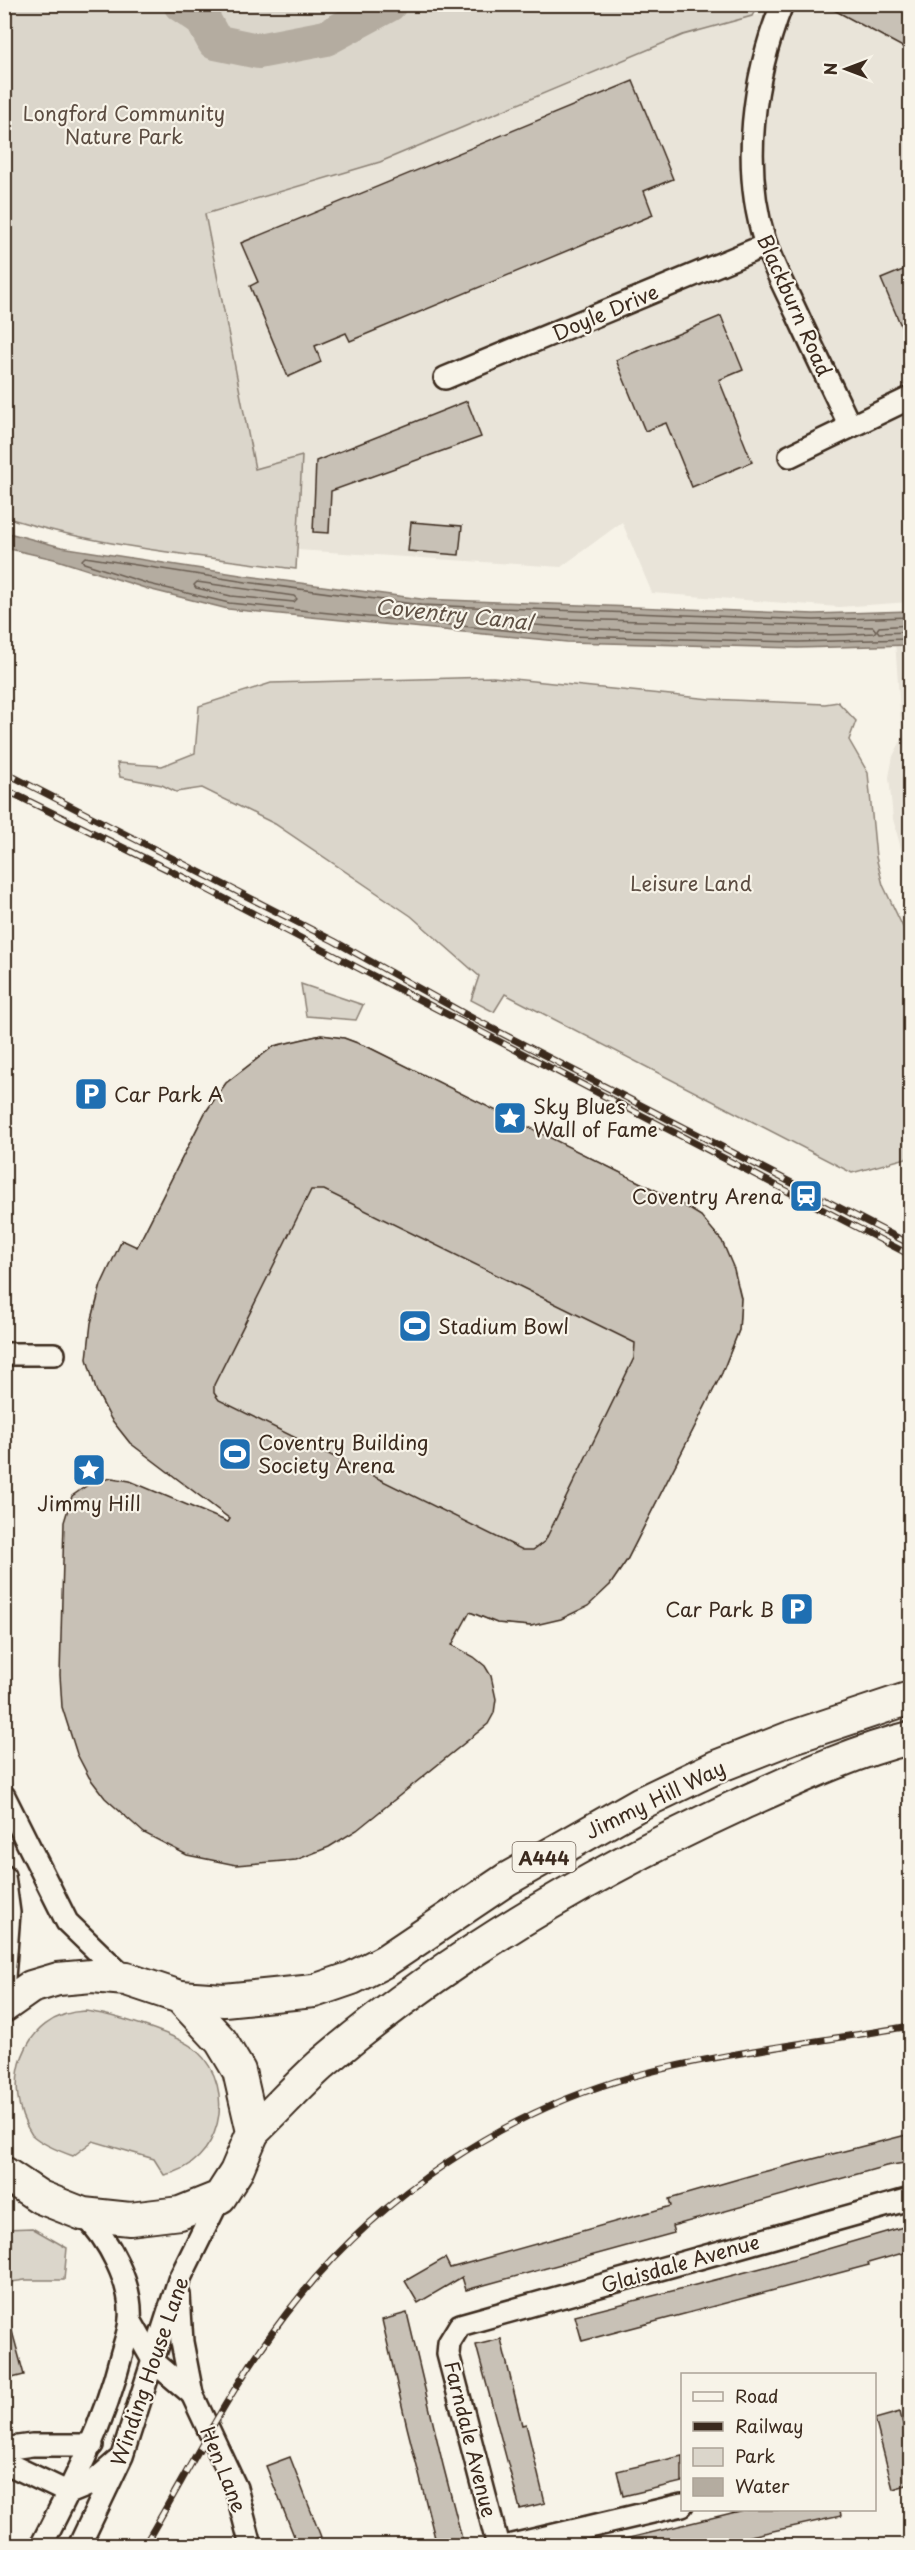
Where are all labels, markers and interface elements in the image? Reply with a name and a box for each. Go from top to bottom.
north arrow [816,39,876,99]
text: N [818,63,842,75]
park label: Longford Community Nature Park [23,98,225,151]
street label: Blackburn Road [750,229,840,381]
street label: Doyle Drive [547,276,663,348]
water label: Coventry Canal [374,589,537,637]
park label: Leisure Land [630,868,752,898]
parking icon: Car Park A [73,1076,109,1112]
place label: Car Park A [114,1079,223,1109]
place label: Sky Blues Wall of Fame [533,1091,658,1144]
place icon: Sky Blues Wall of Fame [492,1100,528,1136]
station icon: Coventry Arena [788,1178,824,1214]
place label: Coventry Arena [632,1181,783,1211]
sports icon: Stadium Bowl [397,1308,433,1344]
place label: Stadium Bowl [438,1311,569,1341]
place label: Coventry Building Society Arena [258,1427,429,1480]
sports icon: Coventry Building Society Arena [217,1436,253,1472]
place icon: Jimmy Hill [71,1452,107,1488]
place label: Jimmy Hill [37,1488,141,1518]
parking icon: Car Park B [779,1591,815,1627]
place label: Car Park B [665,1594,774,1624]
street label: Jimmy Hill Way [580,1752,730,1846]
road number: A444 [512,1842,576,1872]
street label: Glaisdale Avenue [597,2226,763,2300]
street label: Winding House Lane [103,2272,195,2470]
street label: Farndale Avenue [437,2358,505,2520]
legend [681,2373,876,2511]
text: Road [735,2382,779,2409]
text: Railway [735,2412,803,2439]
street label: Hen Lane [193,2421,255,2517]
text: Park [735,2442,775,2469]
text: Water [735,2472,790,2499]

